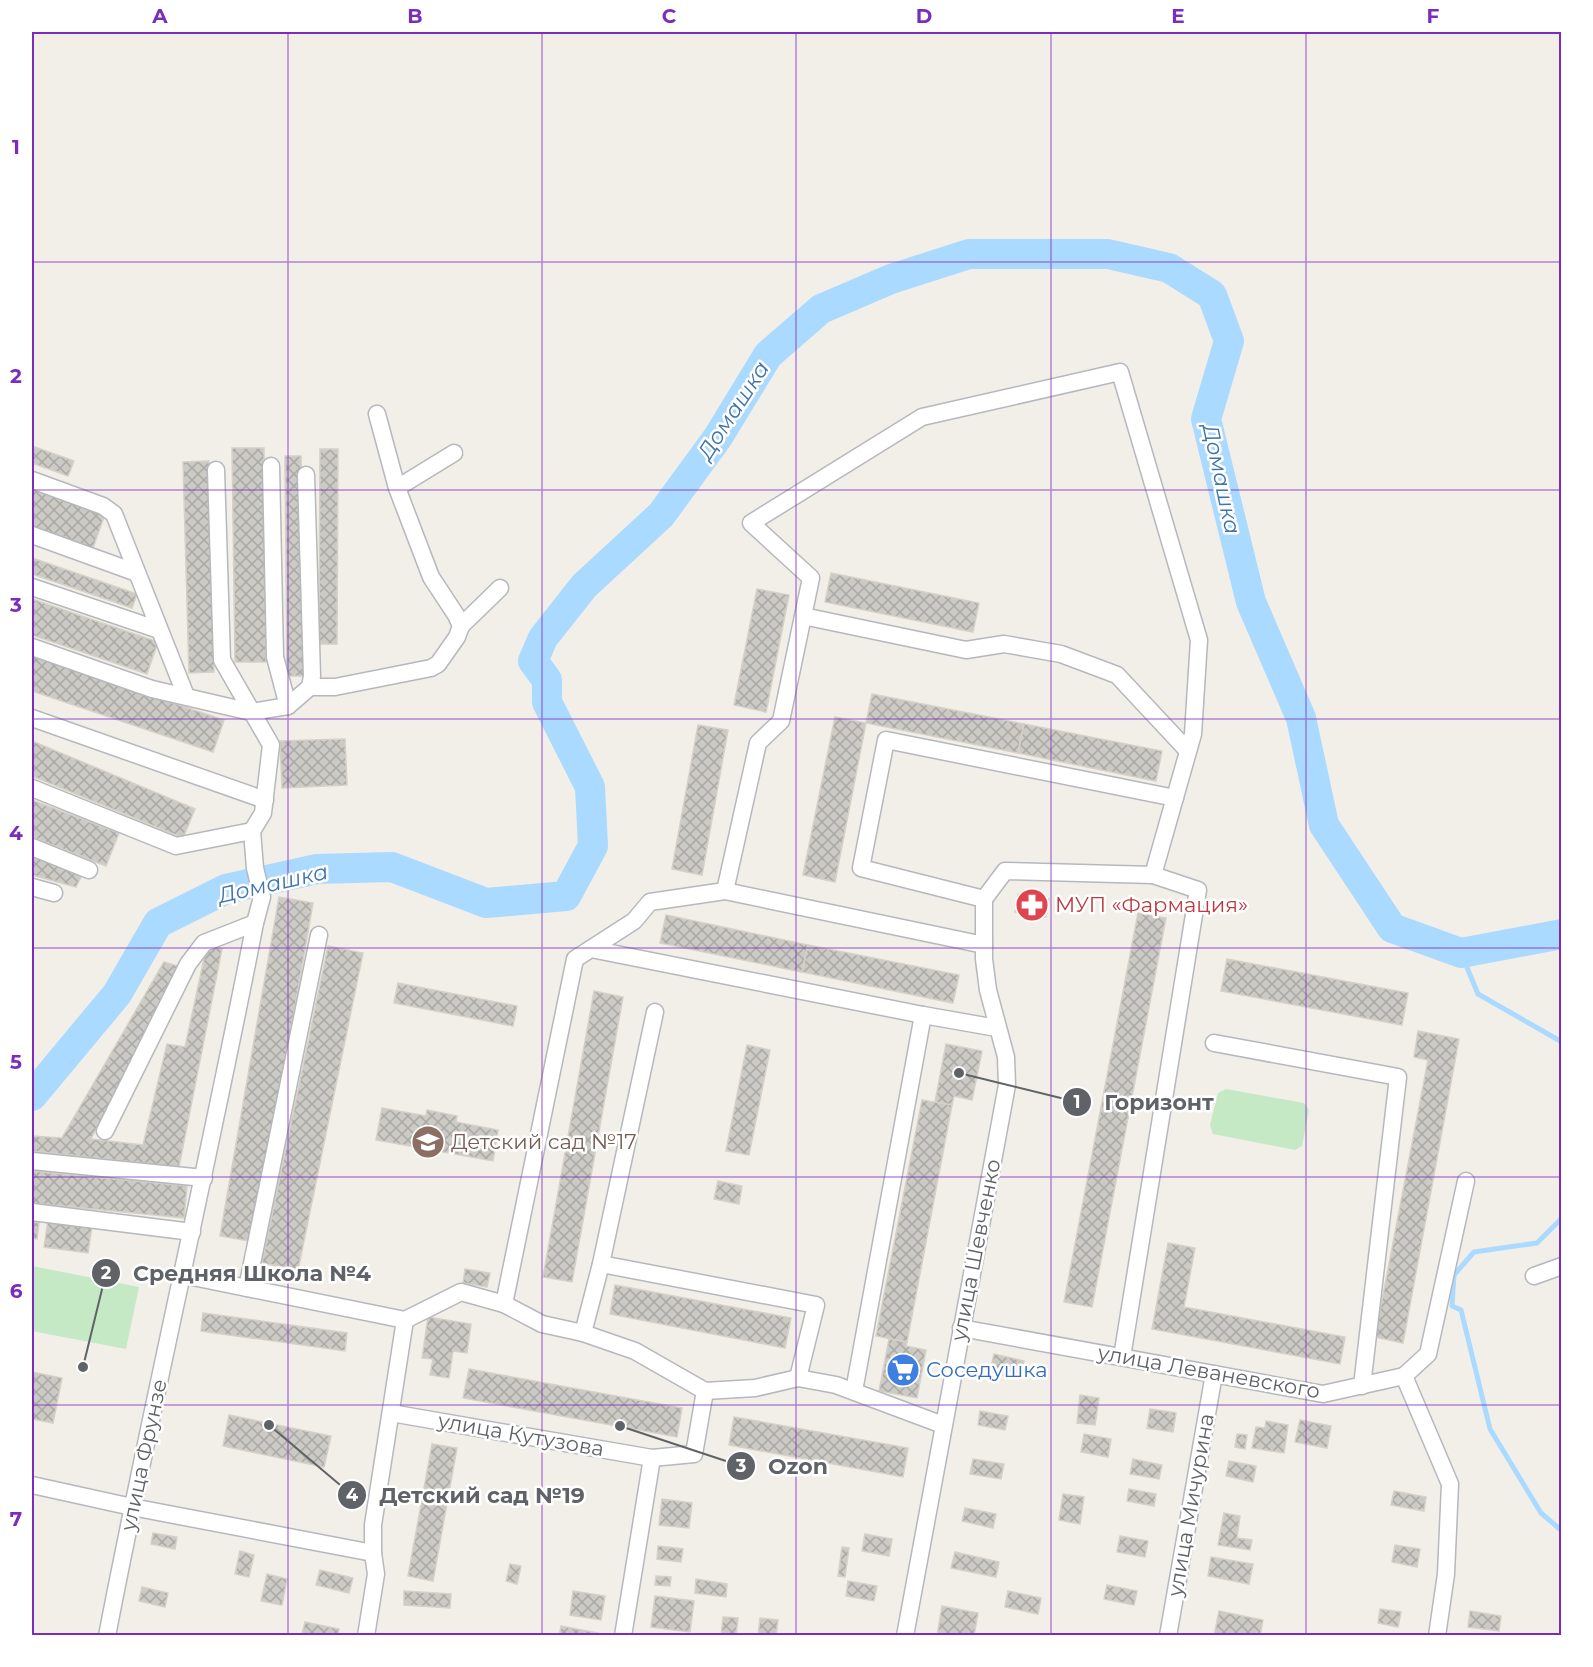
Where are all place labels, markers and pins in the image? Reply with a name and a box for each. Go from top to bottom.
pharmacy icon: МУП «Фармация» [1014,887,1050,923]
place label: МУП «Фармация» [1055,892,1248,917]
callout: Горизонт [1062,1082,1226,1122]
school or university icon: Детский сад №17 [410,1124,446,1160]
place label: Детский сад №17 [451,1129,637,1154]
callout: Средняя Школа №4 [91,1253,383,1293]
supermarket icon: Соседушка [885,1352,921,1388]
place label: Соседушка [926,1357,1047,1382]
callout: Ozon [726,1446,840,1486]
callout: Детский сад №19 [337,1475,597,1515]

